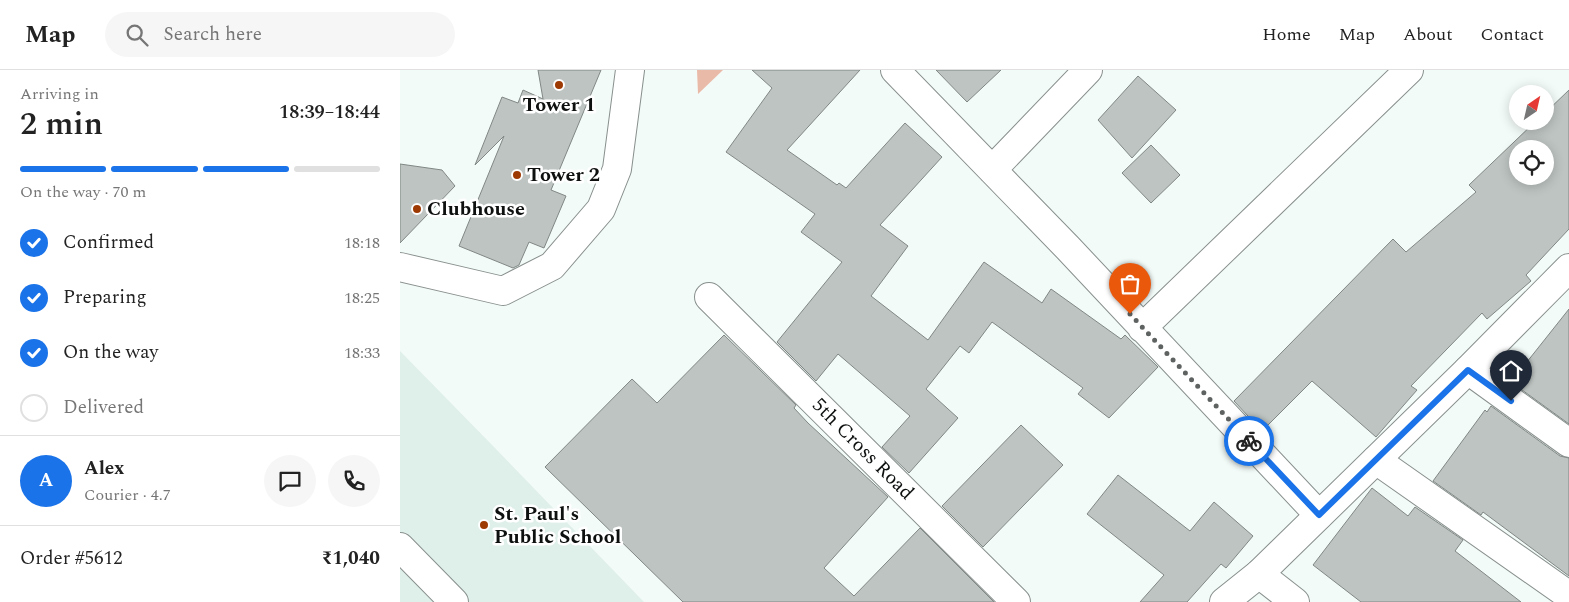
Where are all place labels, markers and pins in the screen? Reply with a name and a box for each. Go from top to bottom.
marker: Tower 1 [553,79,565,91]
place label: Tower 1 [522,90,596,120]
place label: Tower 2 [527,160,600,190]
marker: Tower 2 [511,169,523,181]
place label: Clubhouse [427,194,525,224]
marker: Clubhouse [411,203,423,215]
pin [1109,263,1151,314]
pin [1490,350,1532,401]
place label: St. Paul's Public School [494,499,621,552]
marker: St. Paul's Public School [478,519,490,531]

